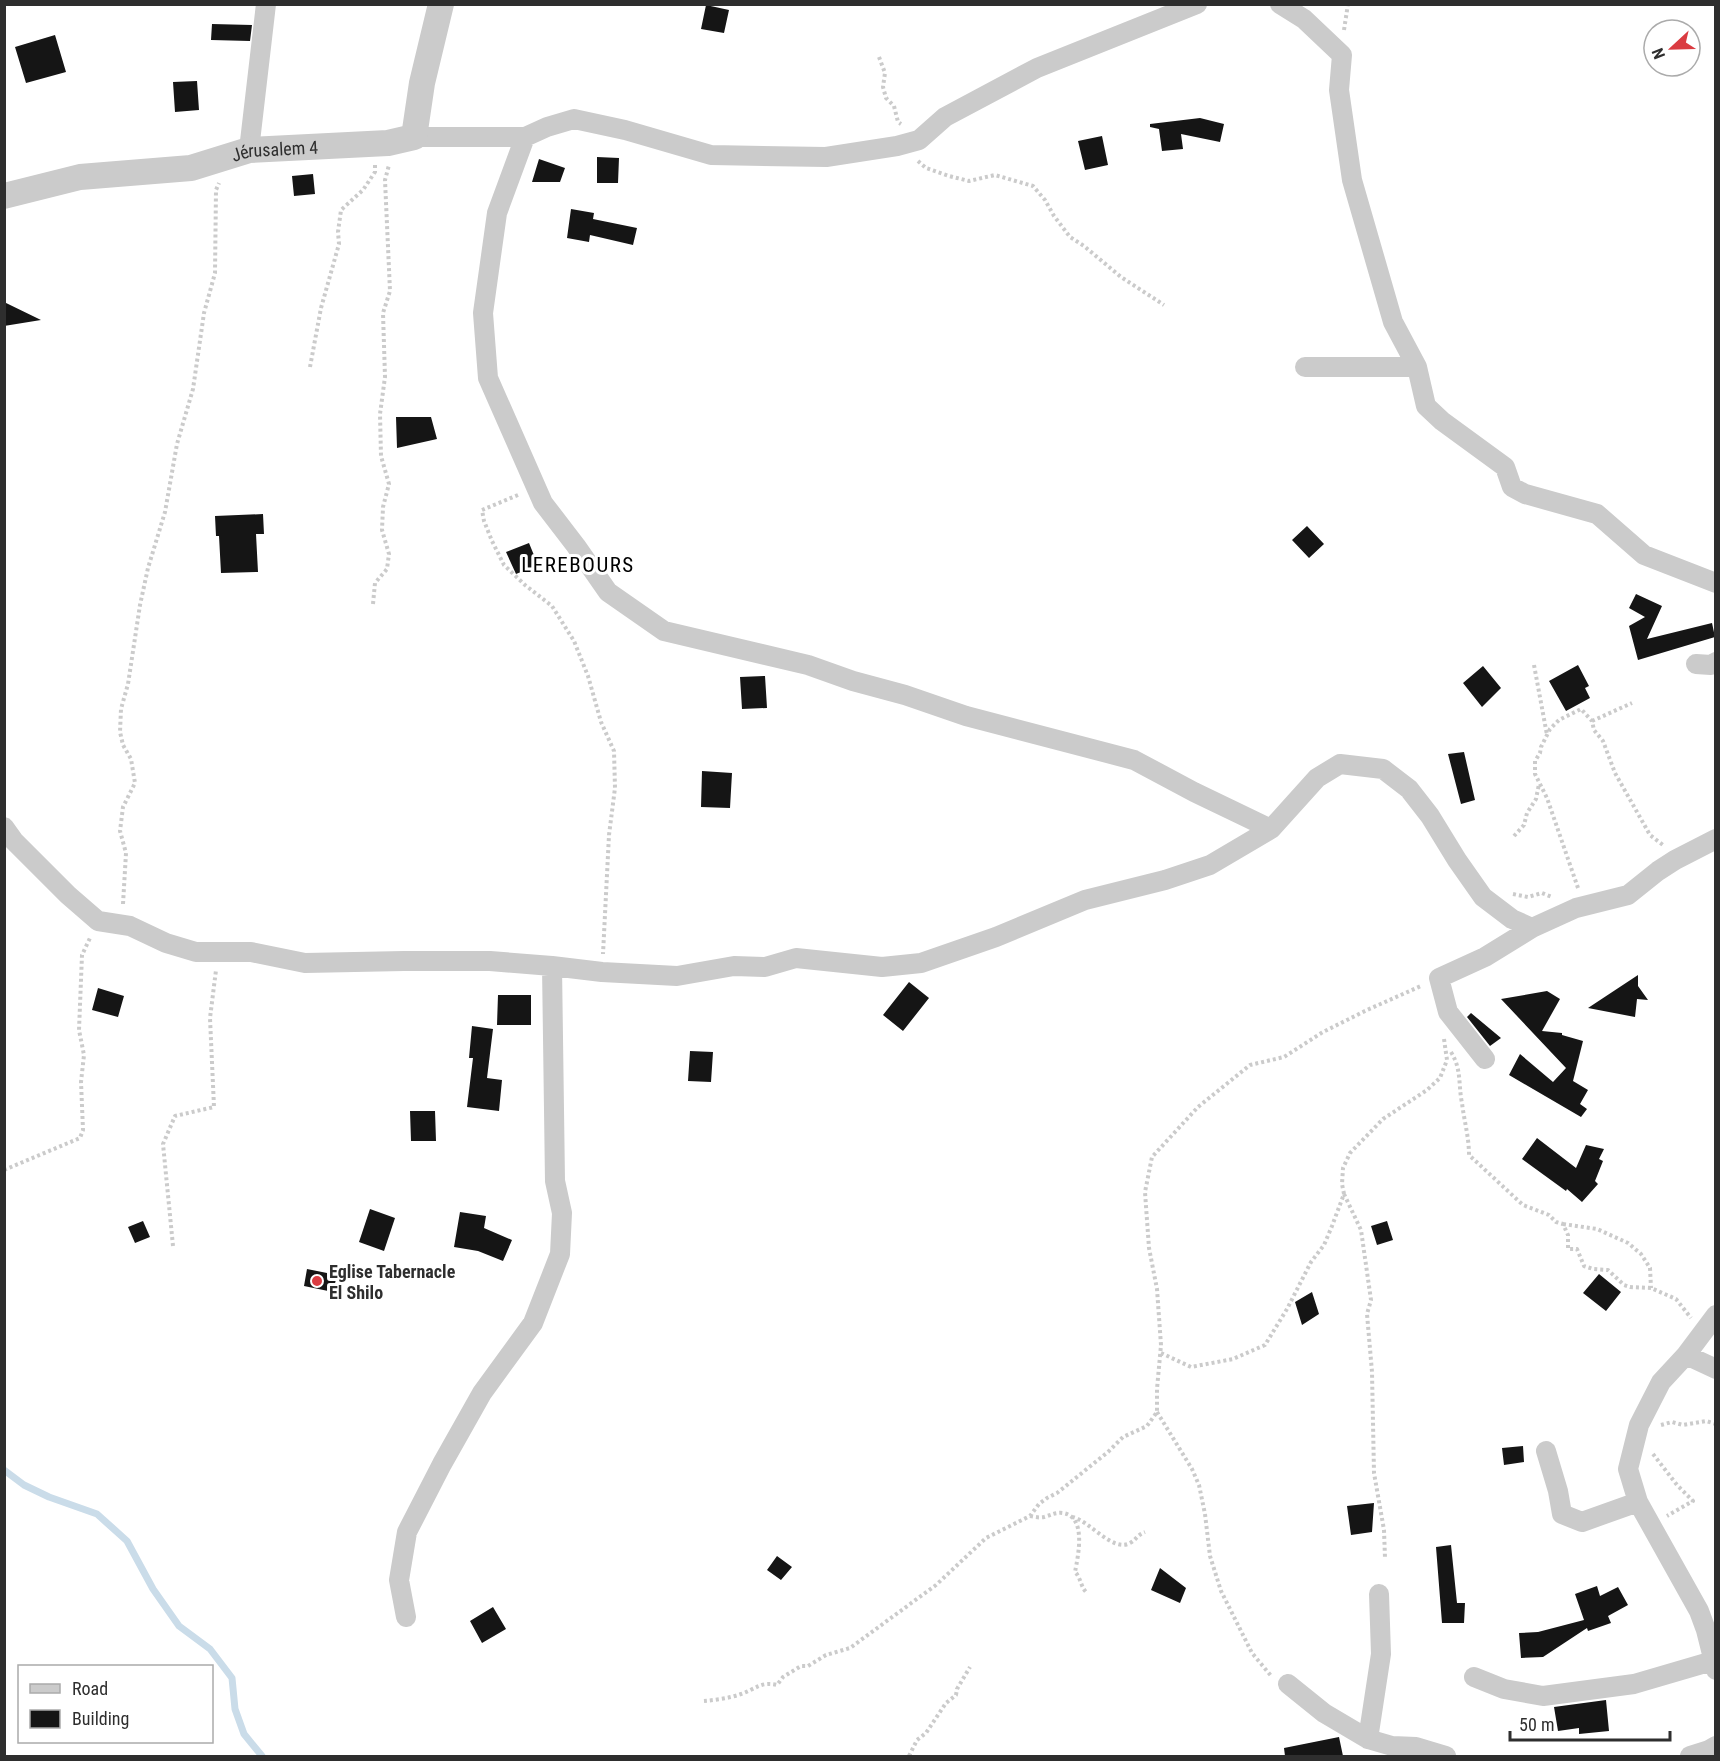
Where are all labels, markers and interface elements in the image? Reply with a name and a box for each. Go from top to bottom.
north arrow [1642,18,1702,78]
text: N [1648,45,1669,62]
street label: Jérusalem 4 [229,136,319,165]
district label: LEREBOURS [521,553,635,577]
place label: Eglise Tabernacle El Shilo [329,1261,456,1303]
marker: Eglise Tabernacle El Shilo [310,1274,324,1288]
legend [18,1665,213,1743]
text: Road [72,1678,108,1699]
scale bar [1510,1704,1670,1742]
text: Building [72,1708,129,1729]
text: 50 m [1519,1714,1554,1735]

